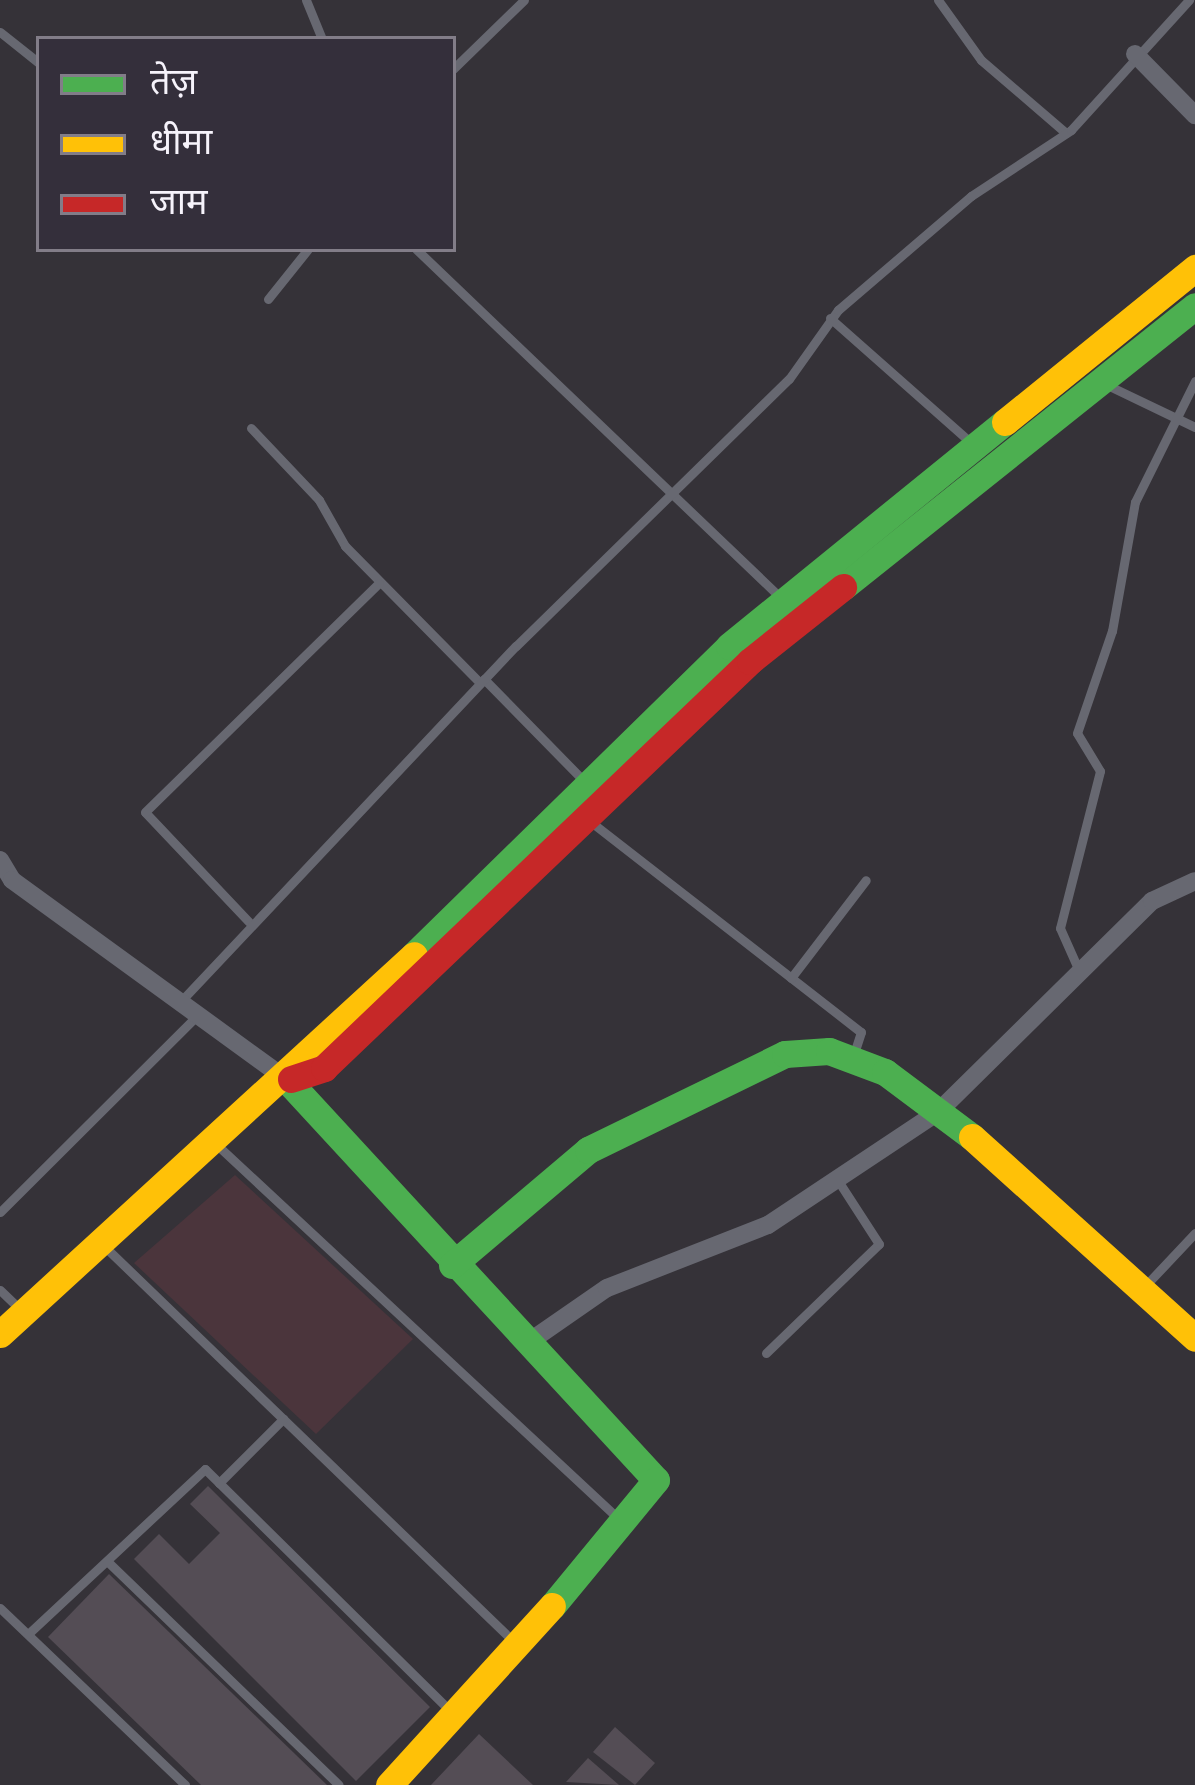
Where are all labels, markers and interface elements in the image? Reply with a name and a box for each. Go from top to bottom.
legend [36,36,456,252]
text: तेज़ [150,60,197,102]
text: धीमा [150,120,212,162]
text: जाम [150,180,208,222]

